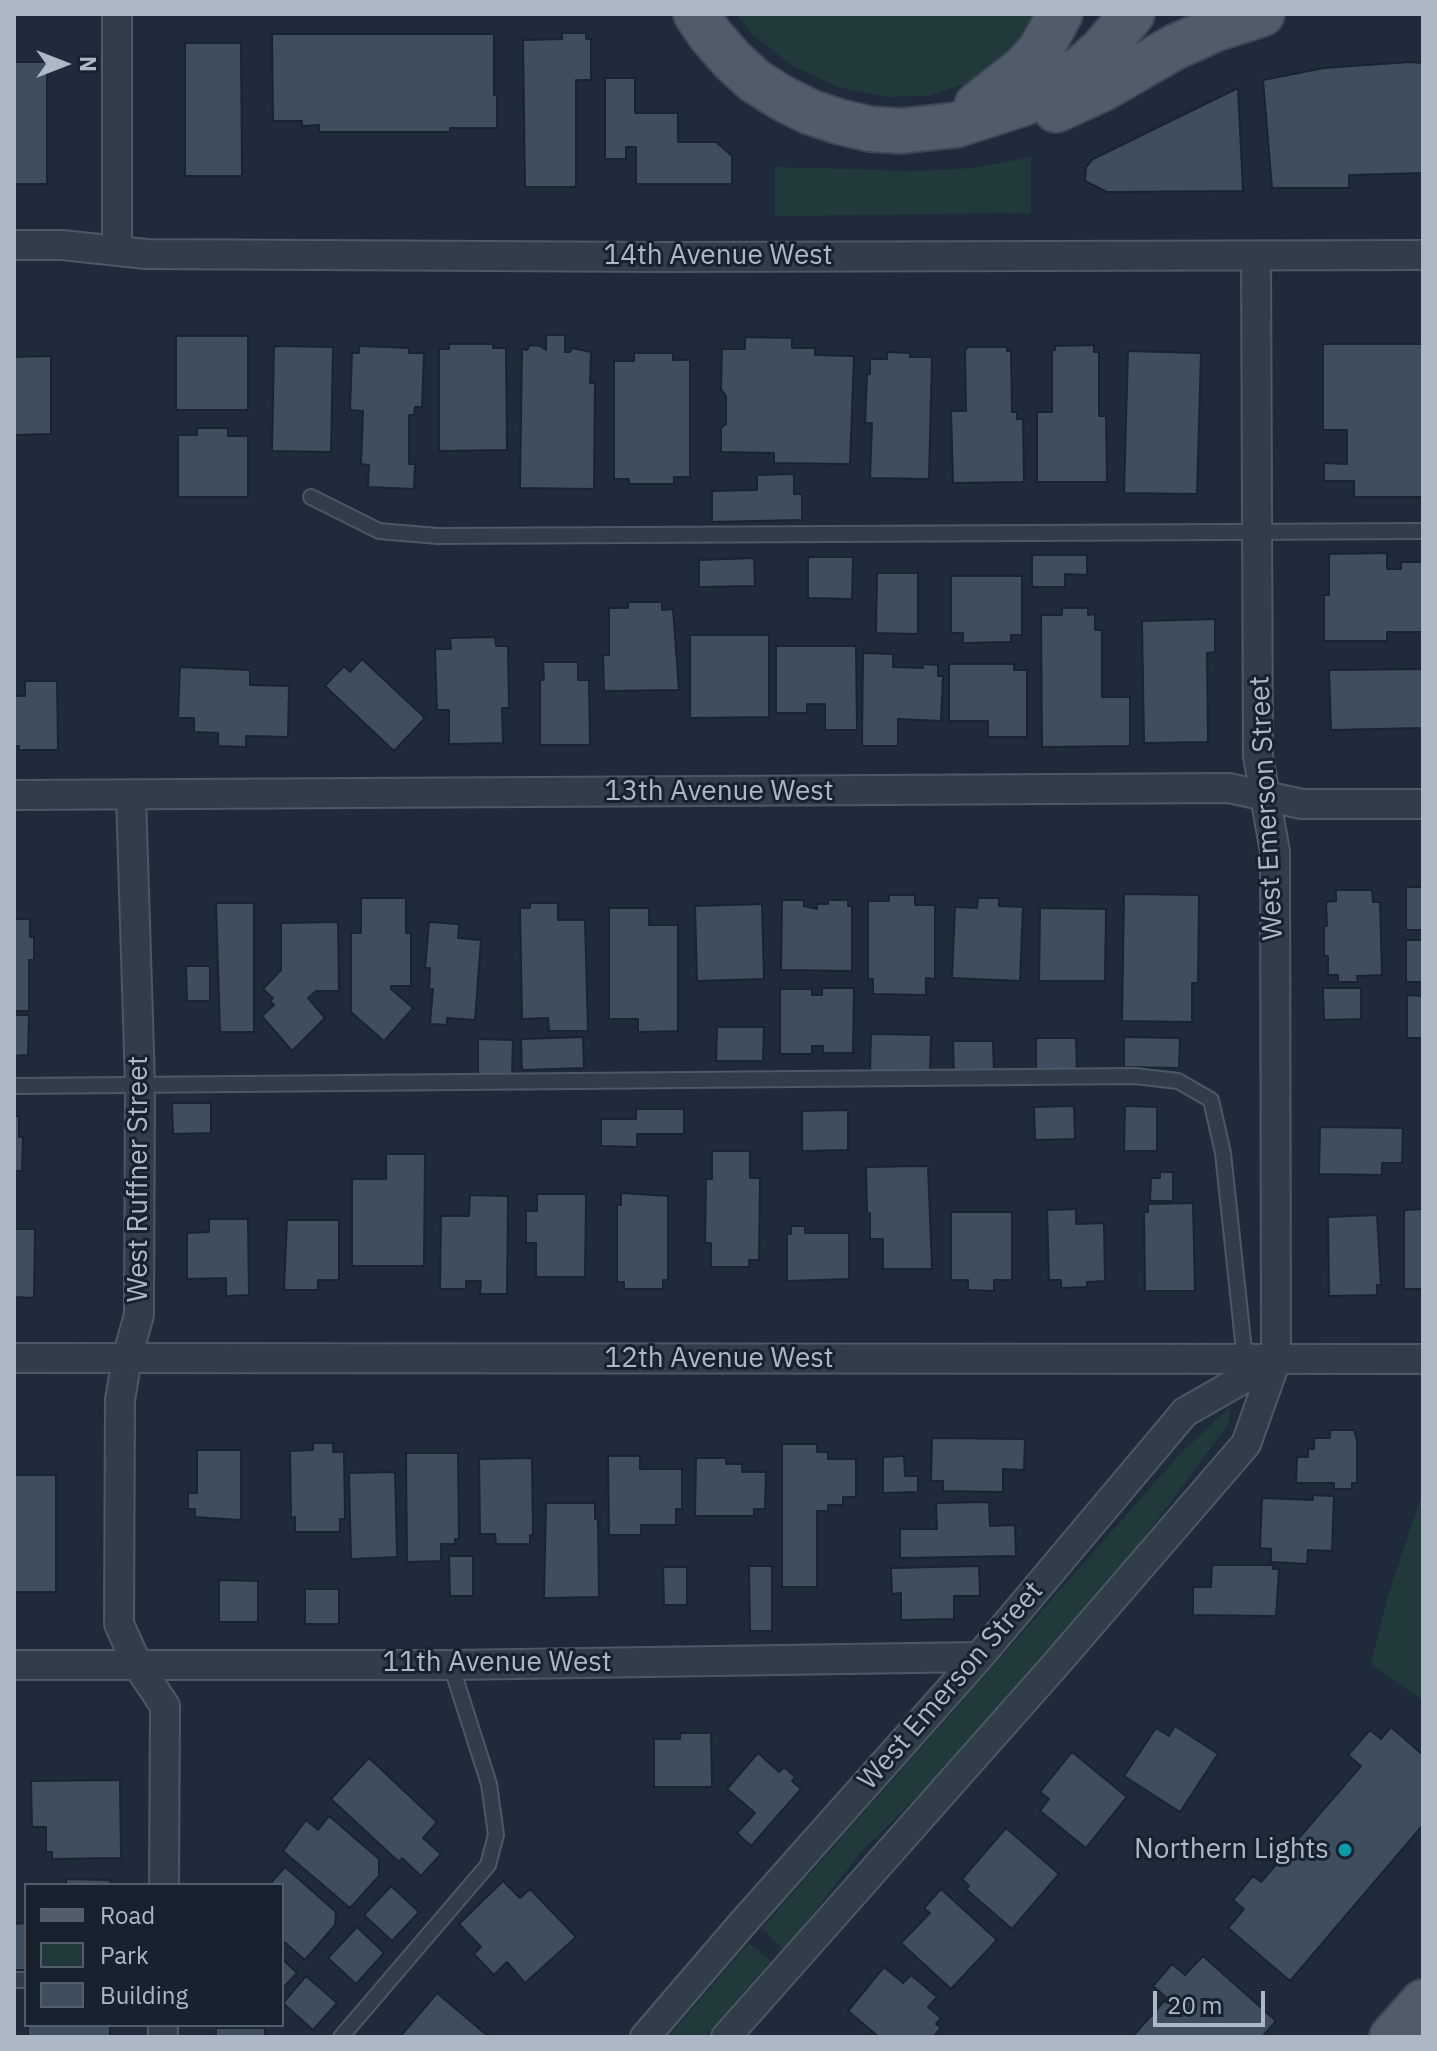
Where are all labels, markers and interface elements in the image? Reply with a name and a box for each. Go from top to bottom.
north arrow [24,24,104,104]
text: N [74,56,103,72]
street label: 14th Avenue West [603,239,833,273]
street label: West Emerson Street [1243,675,1291,941]
street label: 13th Avenue West [604,775,834,809]
street label: West Ruffner Street [122,1056,156,1302]
street label: 12th Avenue West [604,1342,834,1376]
street label: West Emerson Street [851,1575,1051,1797]
street label: 11th Avenue West [382,1646,612,1680]
place label: Northern Lights [1134,1833,1329,1867]
marker: Northern Lights [1336,1841,1354,1859]
legend [24,1883,284,2027]
text: Road [100,1899,155,1931]
text: Park [100,1939,149,1971]
scale bar [1157,1975,1269,2025]
text: Building [100,1979,188,2011]
text: 20 m [1167,1989,1222,2021]

